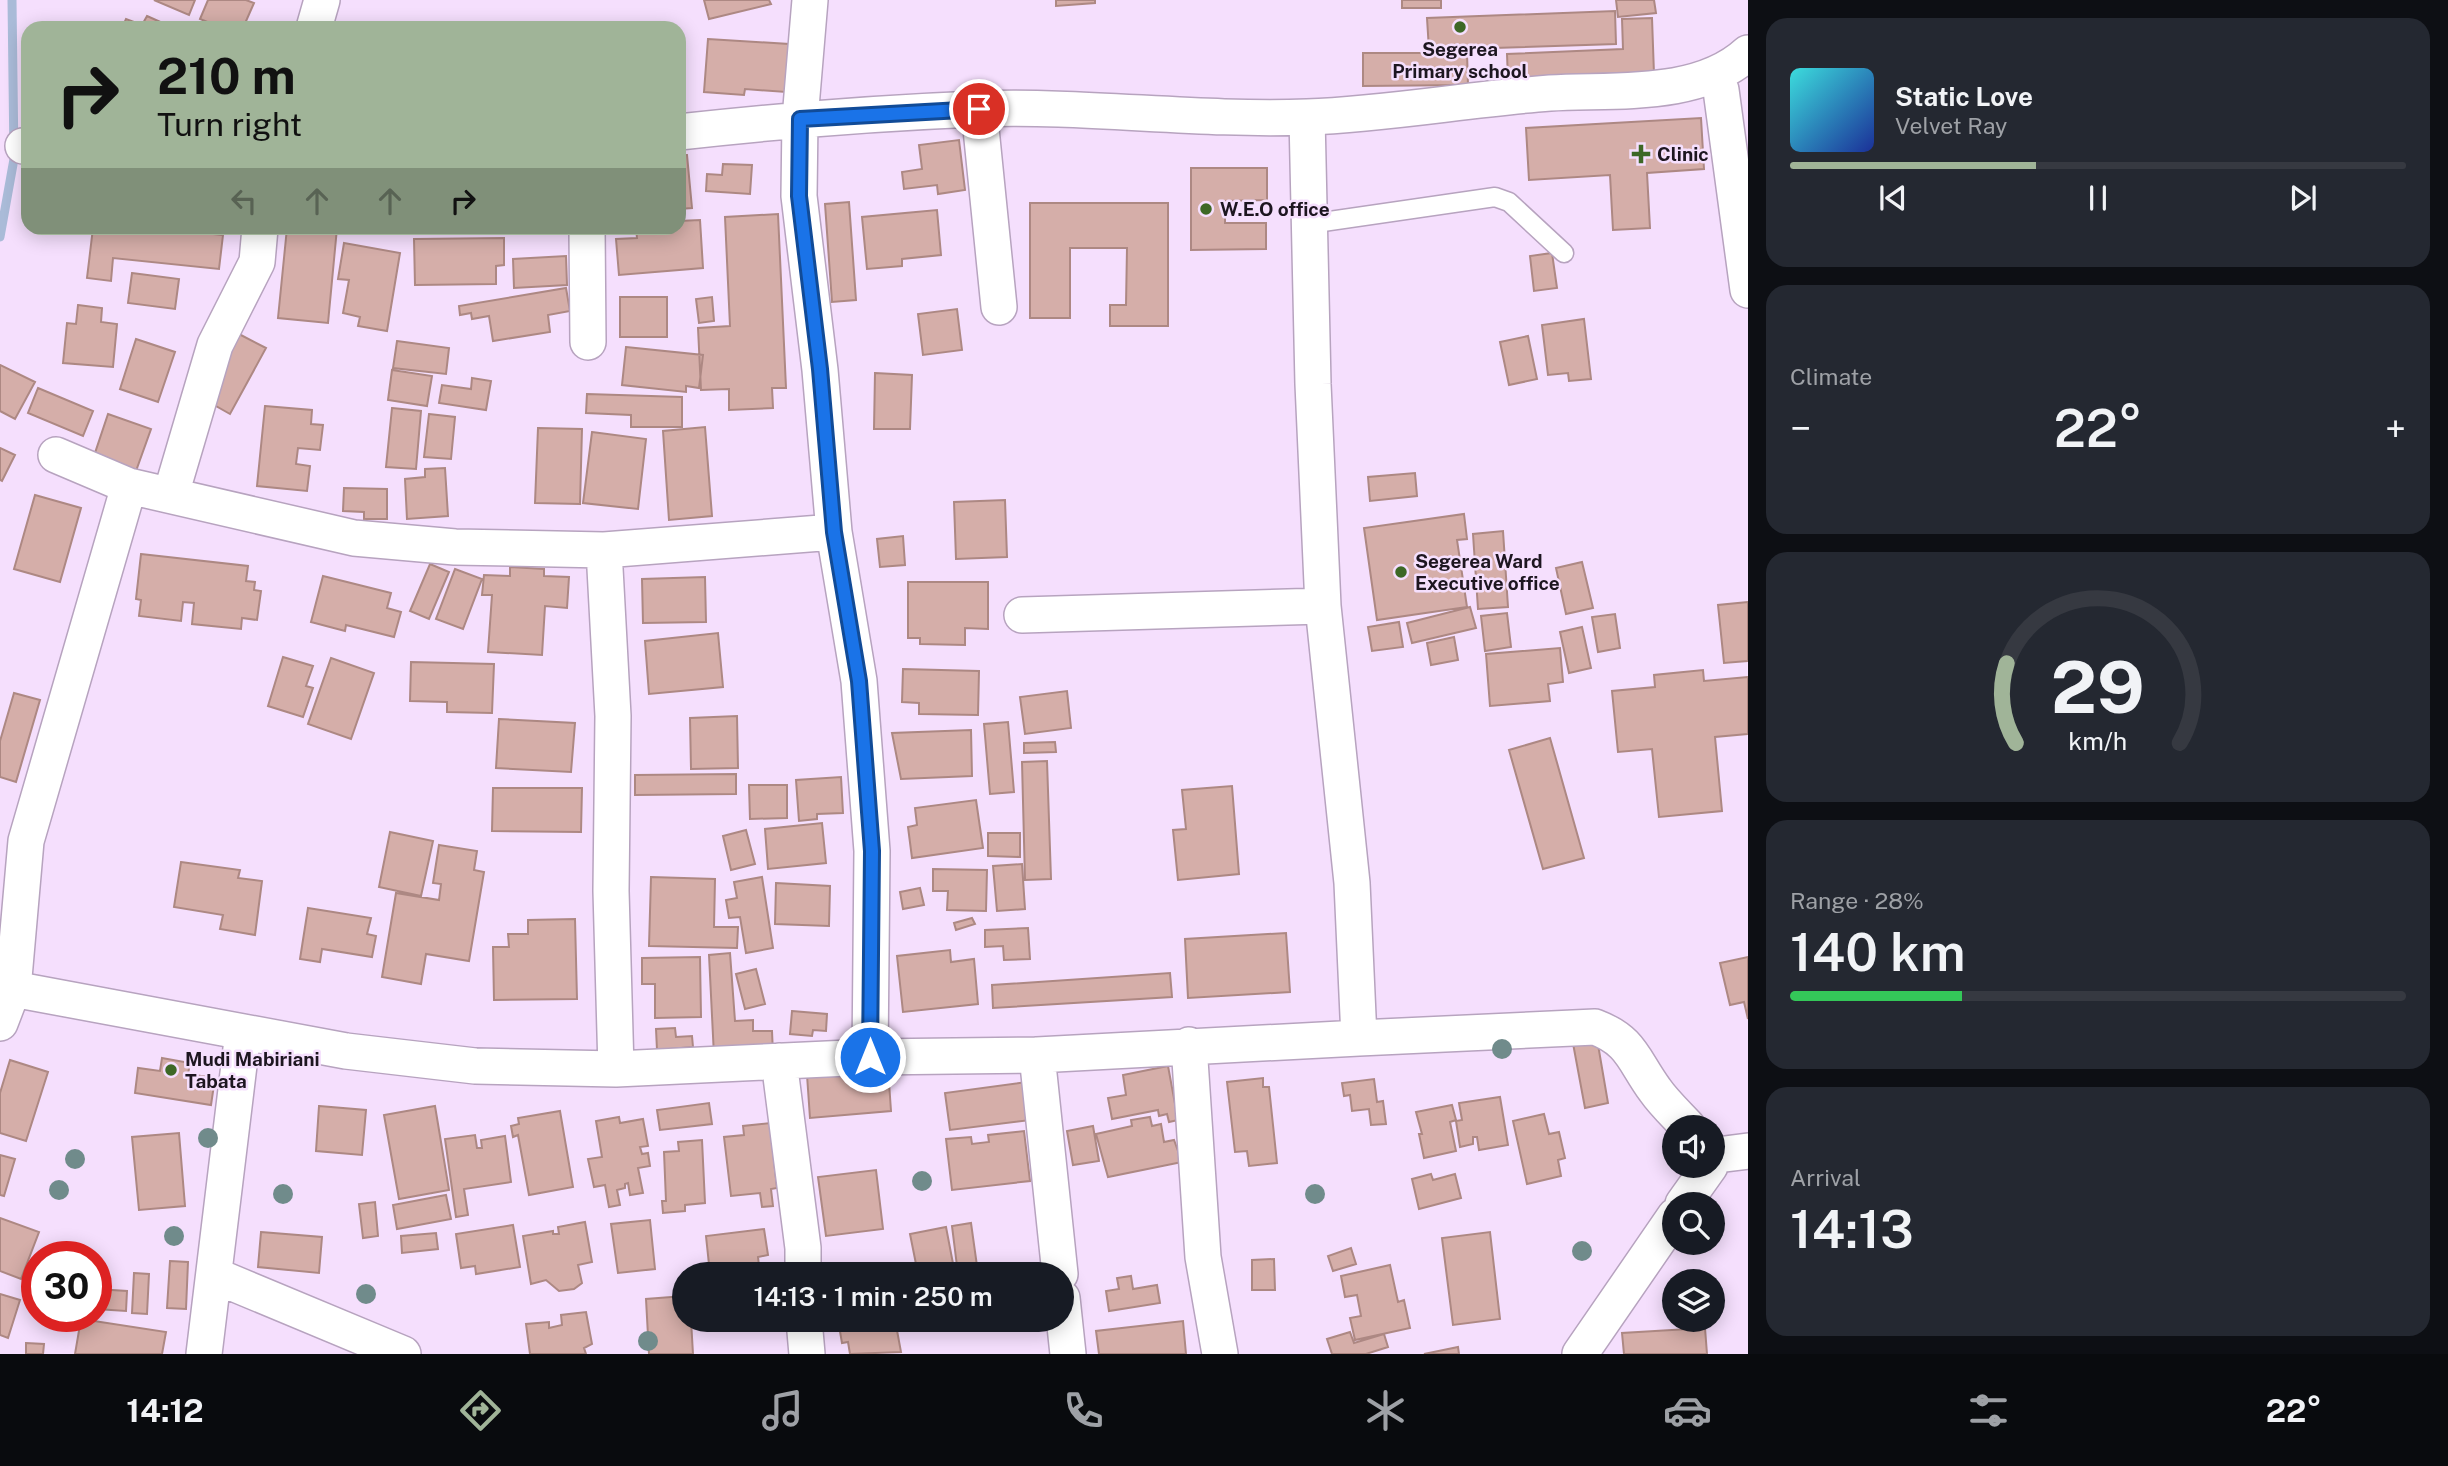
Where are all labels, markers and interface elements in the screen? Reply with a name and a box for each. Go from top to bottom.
marker: Segerea Primary school [1452,19,1468,35]
place label: Segerea Primary school [1392,38,1528,82]
text: 210 m [157,47,296,105]
icon: right [42,49,133,140]
pin [949,79,1009,139]
text: Static Love [1895,81,2033,112]
icon: arrive [960,90,998,128]
text: Turn right [157,106,302,143]
text: Velvet Ray [1895,112,2007,139]
place label: Clinic [1657,143,1709,165]
marker: Clinic [1631,144,1651,164]
icon: previous [1874,179,1912,217]
icon: pause [2079,179,2117,217]
icon: next [2284,179,2322,217]
icon: left [225,182,263,220]
icon: ahead [298,182,336,220]
icon: ahead [371,182,409,220]
icon: right [444,182,482,220]
place label: W.E.O office [1220,198,1330,220]
marker: W.E.O office [1198,201,1214,217]
text: Climate [1790,363,1872,390]
text: 22° [2054,398,2142,459]
text: − [1790,406,1811,451]
text: + [2385,406,2406,451]
place label: Segerea Ward Executive office [1415,550,1560,594]
marker: Segerea Ward Executive office [1393,564,1409,580]
text: 29 [2051,644,2145,729]
text: km/h [2069,726,2127,756]
text: Range · 28% [1790,887,1924,914]
text: 140 km [1790,922,1966,983]
position arrow [833,1020,907,1094]
place label: Mudi Mabiriani Tabata [185,1048,320,1092]
marker: Mudi Mabiriani Tabata [163,1062,179,1078]
map controls [1662,1115,1725,1332]
button: sound [1662,1115,1725,1178]
text: Arrival [1790,1164,1861,1191]
button: search [1662,1192,1725,1255]
text: 14:13 [1790,1199,1914,1260]
speed limit sign: 30 [21,1241,112,1332]
button: layers [1662,1269,1725,1332]
text: 14:13 · 1 min · 250 m [753,1281,993,1312]
icon: directions [456,1386,505,1435]
icon: music [758,1386,807,1435]
icon: phone [1059,1386,1108,1435]
icon: climate [1361,1386,1410,1435]
icon: car [1663,1386,1712,1435]
icon: filters [1964,1386,2013,1435]
text: 14:12 [126,1392,204,1429]
text: 22° [2266,1392,2322,1429]

